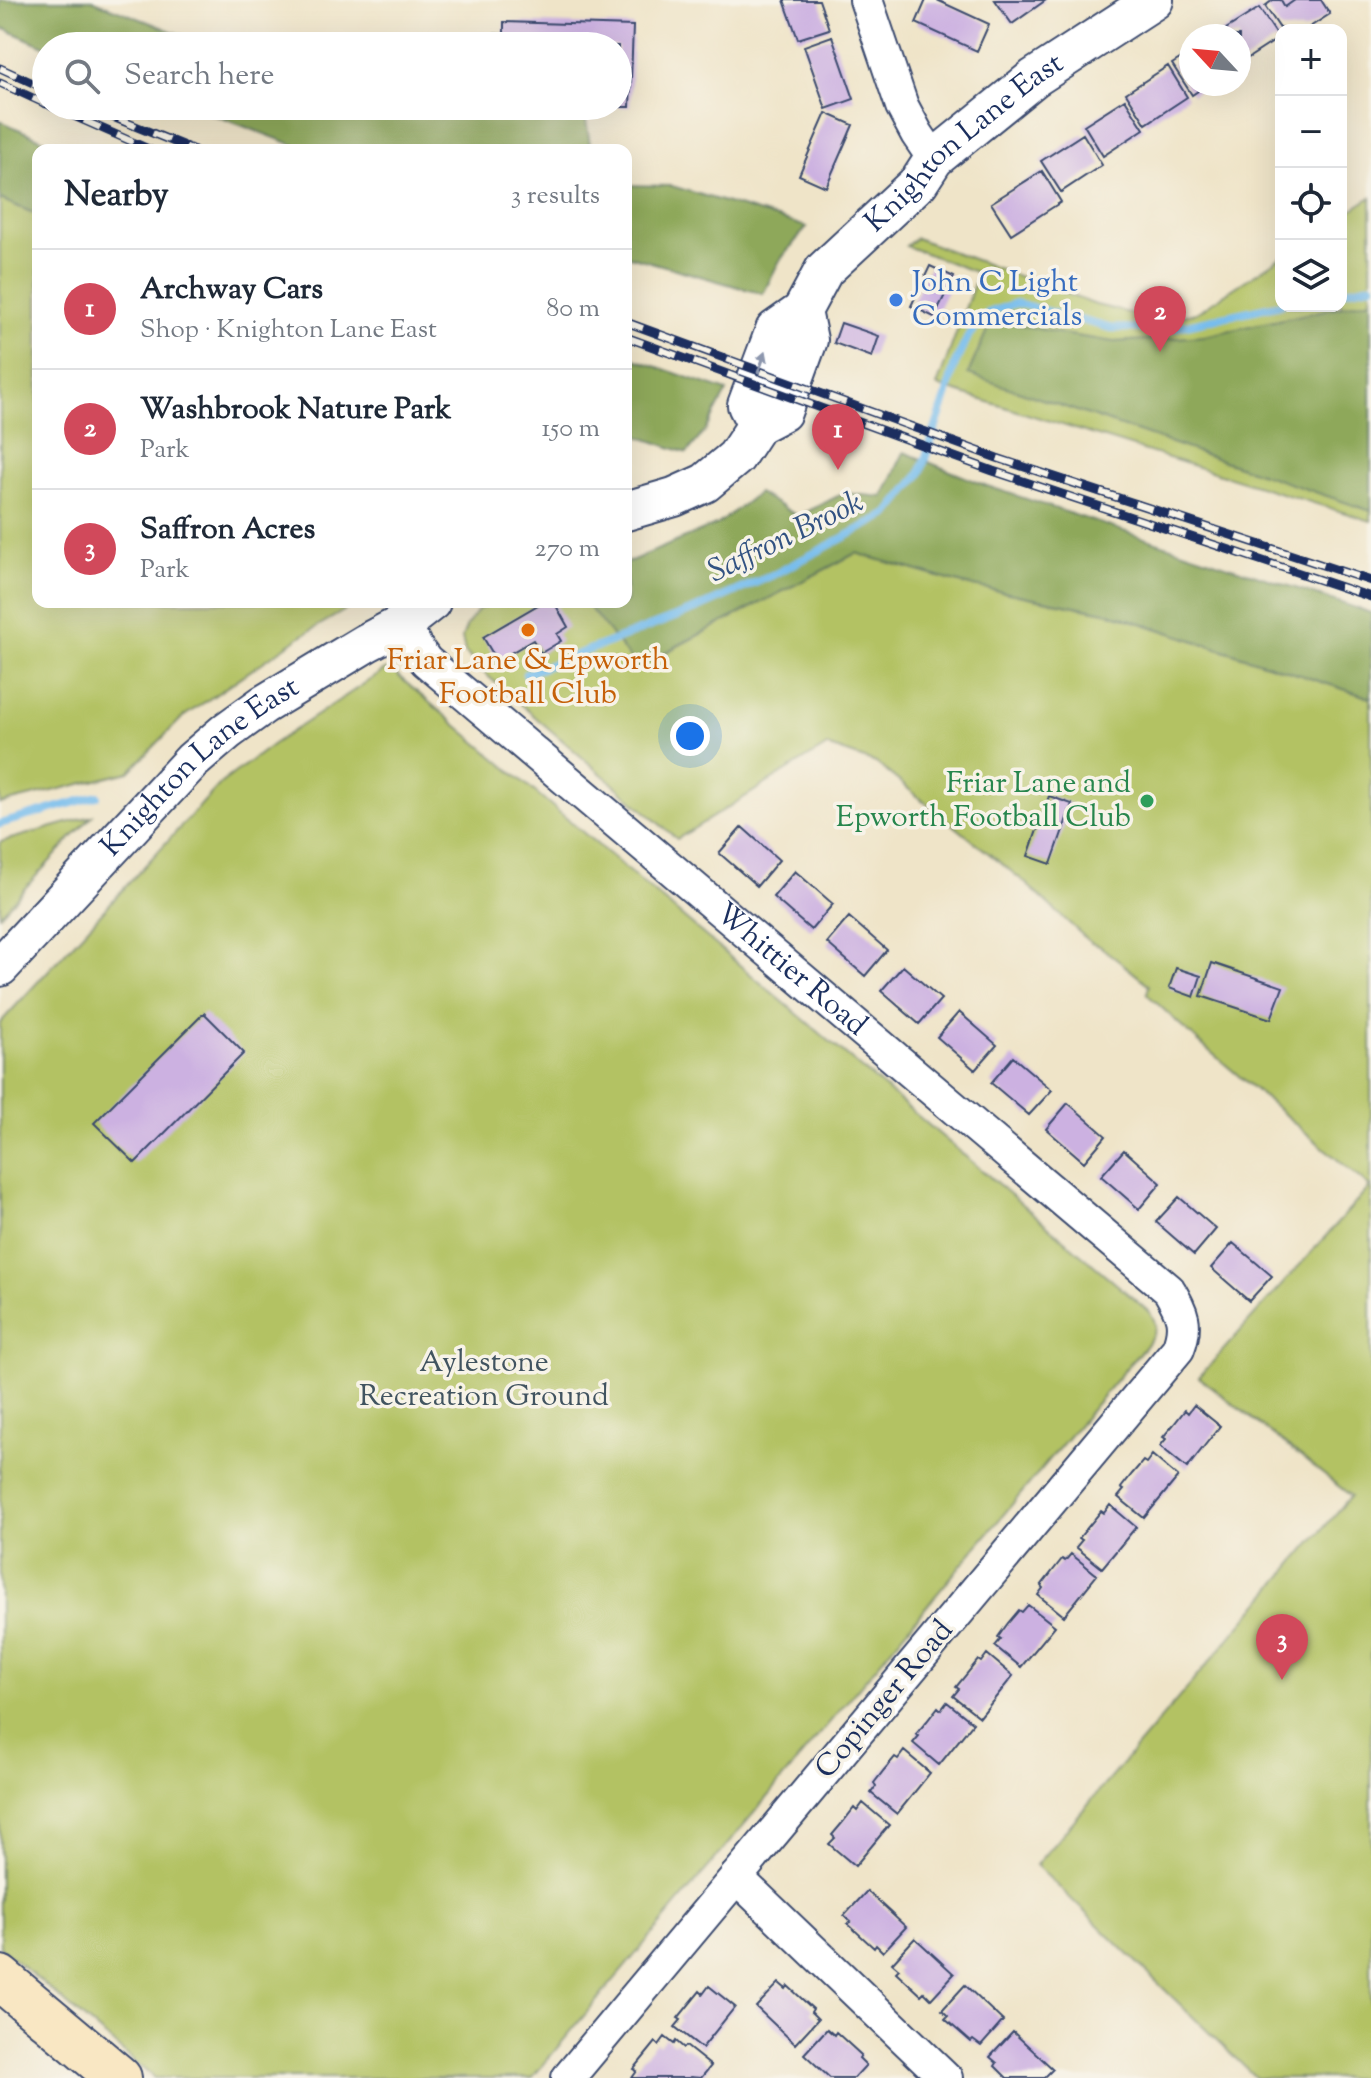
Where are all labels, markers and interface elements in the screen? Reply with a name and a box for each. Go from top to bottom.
north arrow [1179,24,1251,96]
map controls [1275,24,1347,312]
button: + [1275,24,1347,96]
search box [32,32,632,120]
street label: Knighton Lane East [855,43,1072,243]
icon: search [60,54,104,98]
text: Search here [124,55,274,98]
button: − [1275,96,1347,168]
button: locate [1275,168,1347,240]
text: Nearby [64,172,169,221]
text: 3 results [511,178,600,215]
button: layers [1275,240,1347,312]
place label: John C Light Commercials [910,262,1082,339]
text: Archway Cars [140,269,323,312]
pin: 2 [1134,286,1186,352]
text: 1 [86,291,94,328]
text: 80 m [546,291,600,328]
marker: John C Light Commercials [887,291,905,309]
text: Shop · Knighton Lane East [140,312,437,349]
one-way arrow [756,350,769,374]
text: Washbrook Nature Park [140,389,451,432]
pin: 1 [812,404,864,470]
text: 2 [84,411,96,448]
text: 150 m [541,411,600,448]
text: Park [140,432,190,469]
water label: Saffron Brook [700,480,872,596]
text: Saffron Acres [140,509,315,552]
text: 3 [85,531,95,568]
text: 270 m [535,531,600,568]
text: Park [140,552,190,589]
marker: Friar Lane & Epworth Football Club [519,621,537,639]
place label: Friar Lane & Epworth Football Club [387,640,670,717]
street label: Knighton Lane East [91,666,308,867]
your location [670,716,710,756]
place label: Friar Lane and Epworth Football Club [836,763,1131,840]
marker: Friar Lane and Epworth Football Club [1138,792,1156,810]
street label: Whittier Road [705,893,876,1047]
park label: Aylestone Recreation Ground [359,1342,609,1419]
street label: Copinger Road [806,1611,964,1789]
pin: 3 [1256,1614,1308,1680]

